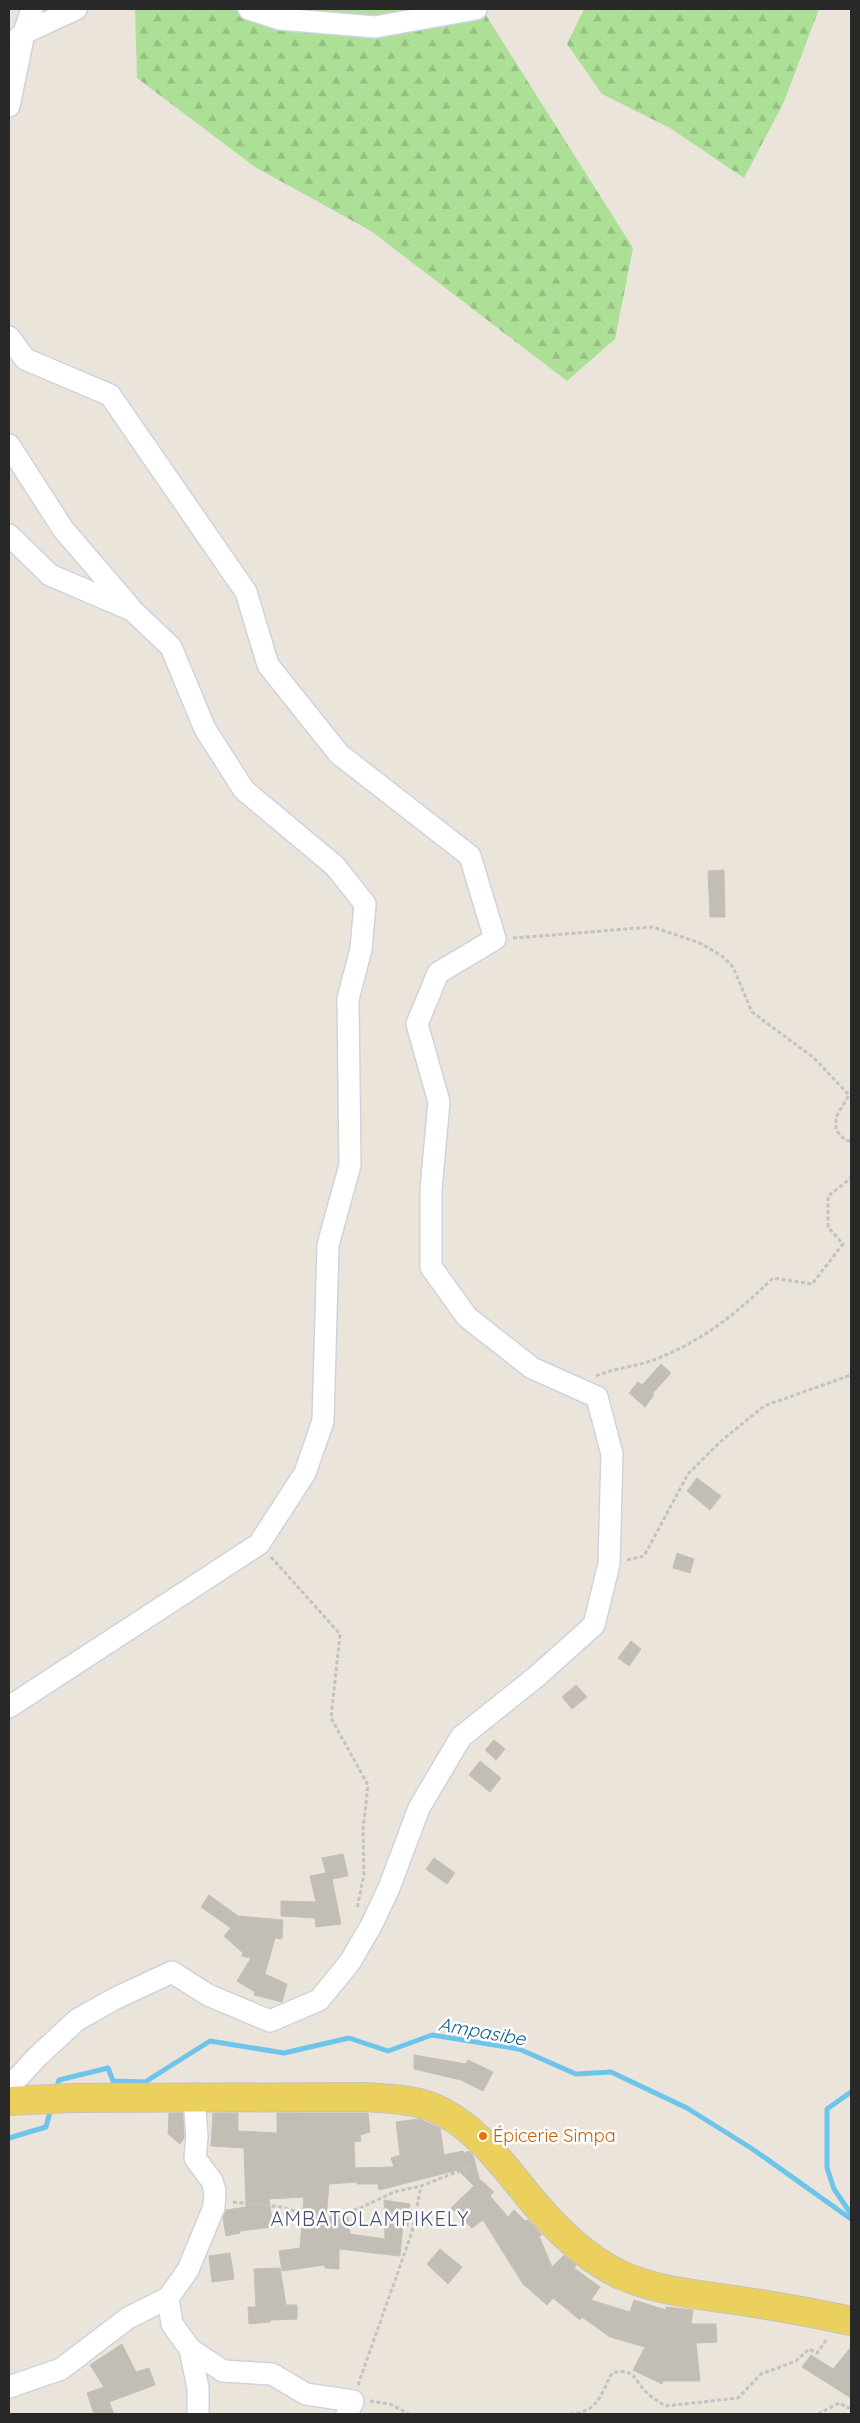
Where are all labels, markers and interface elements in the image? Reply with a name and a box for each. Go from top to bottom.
water label: Ampasibe [437,2012,529,2051]
place label: Épicerie Simpa [493,2124,616,2147]
marker: Épicerie Simpa [477,2130,489,2142]
district label: AMBATOLAMPIKELY [271,2206,469,2231]

